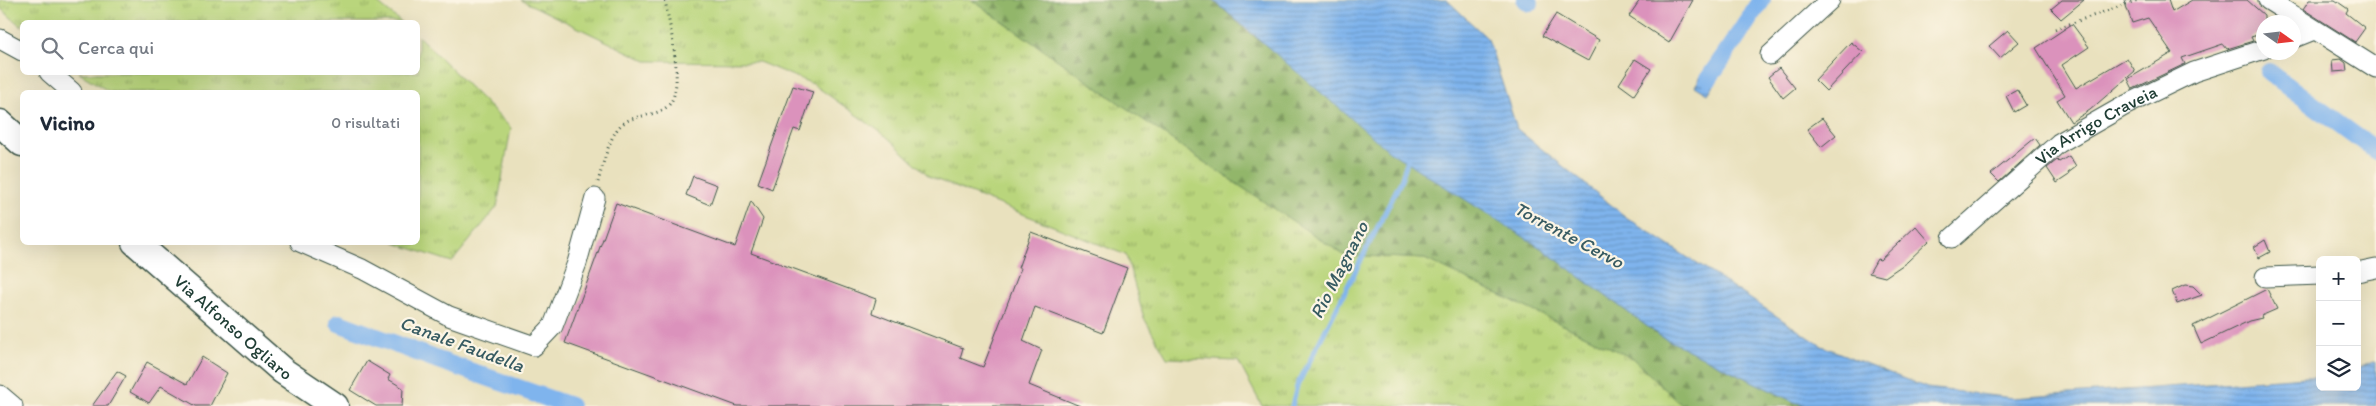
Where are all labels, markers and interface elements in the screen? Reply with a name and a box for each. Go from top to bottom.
north arrow [2256,15,2301,60]
search box [20,20,420,75]
icon: search [38,34,66,62]
text: Cerca qui [78,36,154,59]
street label: Via Arrigo Craveia [2030,81,2161,170]
text: Vicino [40,110,95,135]
text: 0 risultati [331,113,400,132]
water label: Torrente Cervo [1510,197,1629,274]
water label: Rio Magnano [1305,217,1374,322]
map controls [2316,256,2361,391]
button: + [2316,256,2361,301]
street label: Via Alfonso Ogliaro [169,270,296,385]
button: − [2316,301,2361,346]
water label: Canale Faudella [397,311,527,377]
button: layers [2316,346,2361,391]

